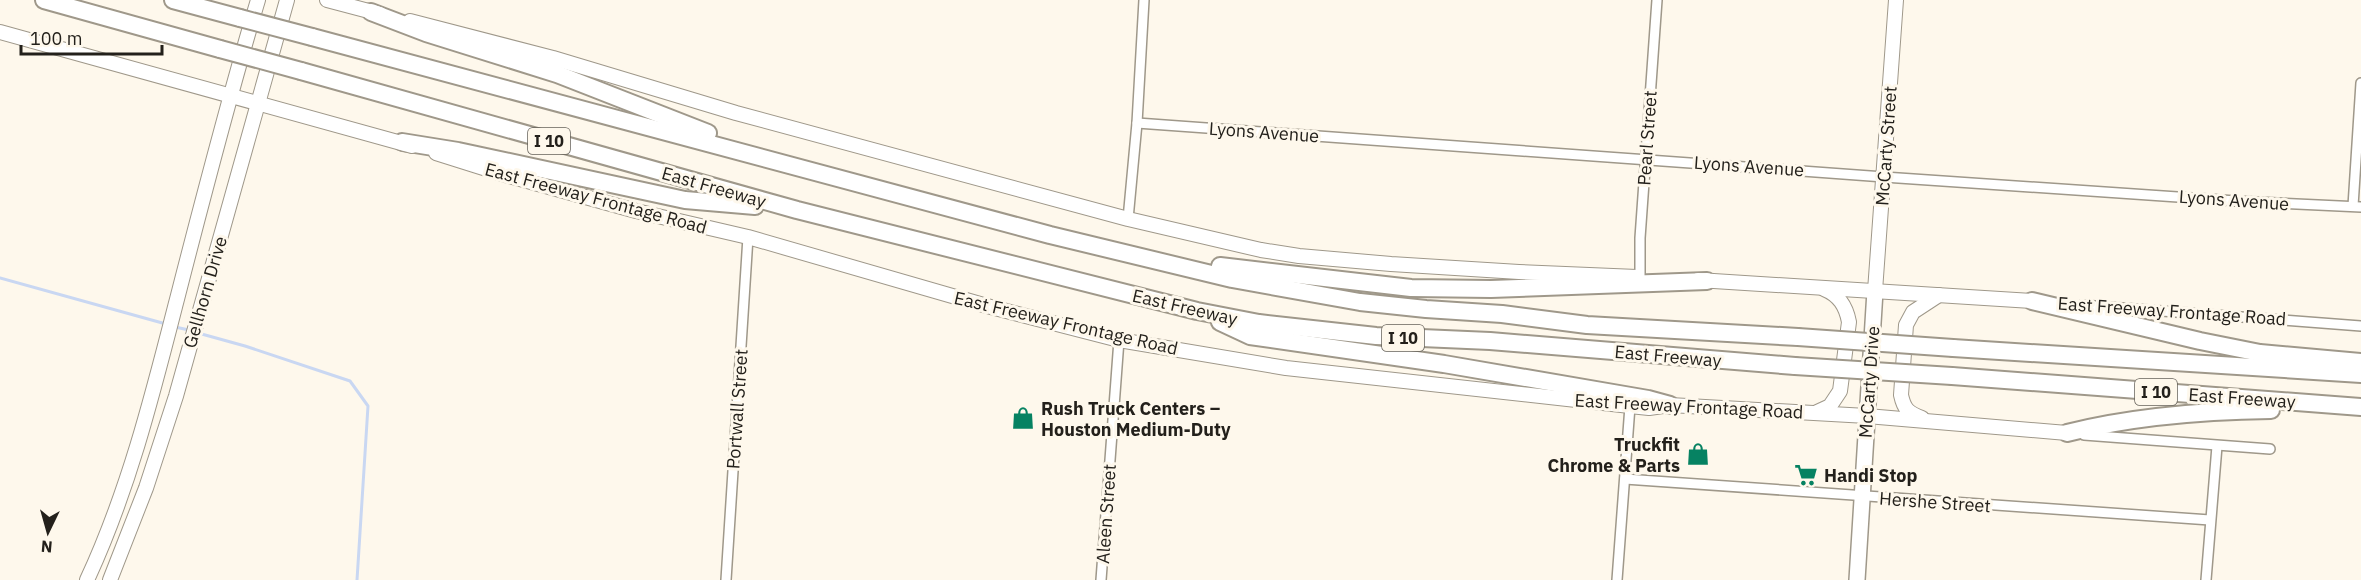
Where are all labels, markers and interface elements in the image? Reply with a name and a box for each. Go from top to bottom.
scale bar [21,18,162,56]
text: 100 m [30,27,82,50]
street label: McCarty Street [1870,85,1902,207]
street label: Pearl Street [1632,90,1662,186]
street label: Lyons Avenue [1208,117,1320,147]
road number: I 10 [528,128,570,154]
street label: Lyons Avenue [1693,151,1805,181]
street label: East Freeway Frontage Road [482,157,710,239]
street label: East Freeway [659,161,769,213]
street label: Lyons Avenue [2178,185,2290,215]
street label: Gellhorn Drive [178,233,232,351]
street label: East Freeway [1130,284,1240,330]
street label: East Freeway Frontage Road [952,286,1180,360]
street label: East Freeway Frontage Road [2057,292,2287,330]
road number: I 10 [1382,325,1424,351]
street label: McCarty Drive [1854,325,1884,439]
street label: East Freeway [1614,340,1722,372]
street label: Portwall Street [721,348,753,470]
road number: I 10 [2135,379,2177,405]
street label: East Freeway [2188,383,2296,413]
street label: East Freeway Frontage Road [1574,389,1804,423]
place label: Rush Truck Centers – Houston Medium-Duty [1041,397,1231,441]
shop icon: Rush Truck Centers – Houston Medium-Duty [1010,405,1036,431]
place label: Truckfit Chrome & Parts [1547,433,1680,477]
shop icon: Truckfit Chrome & Parts [1685,441,1711,467]
supermarket icon: Handi Stop [1793,462,1819,488]
street label: Aleen Street [1091,463,1121,565]
place label: Handi Stop [1824,464,1917,487]
street label: Hershe Street [1878,487,1992,517]
north arrow [18,502,78,562]
text: N [40,536,53,557]

